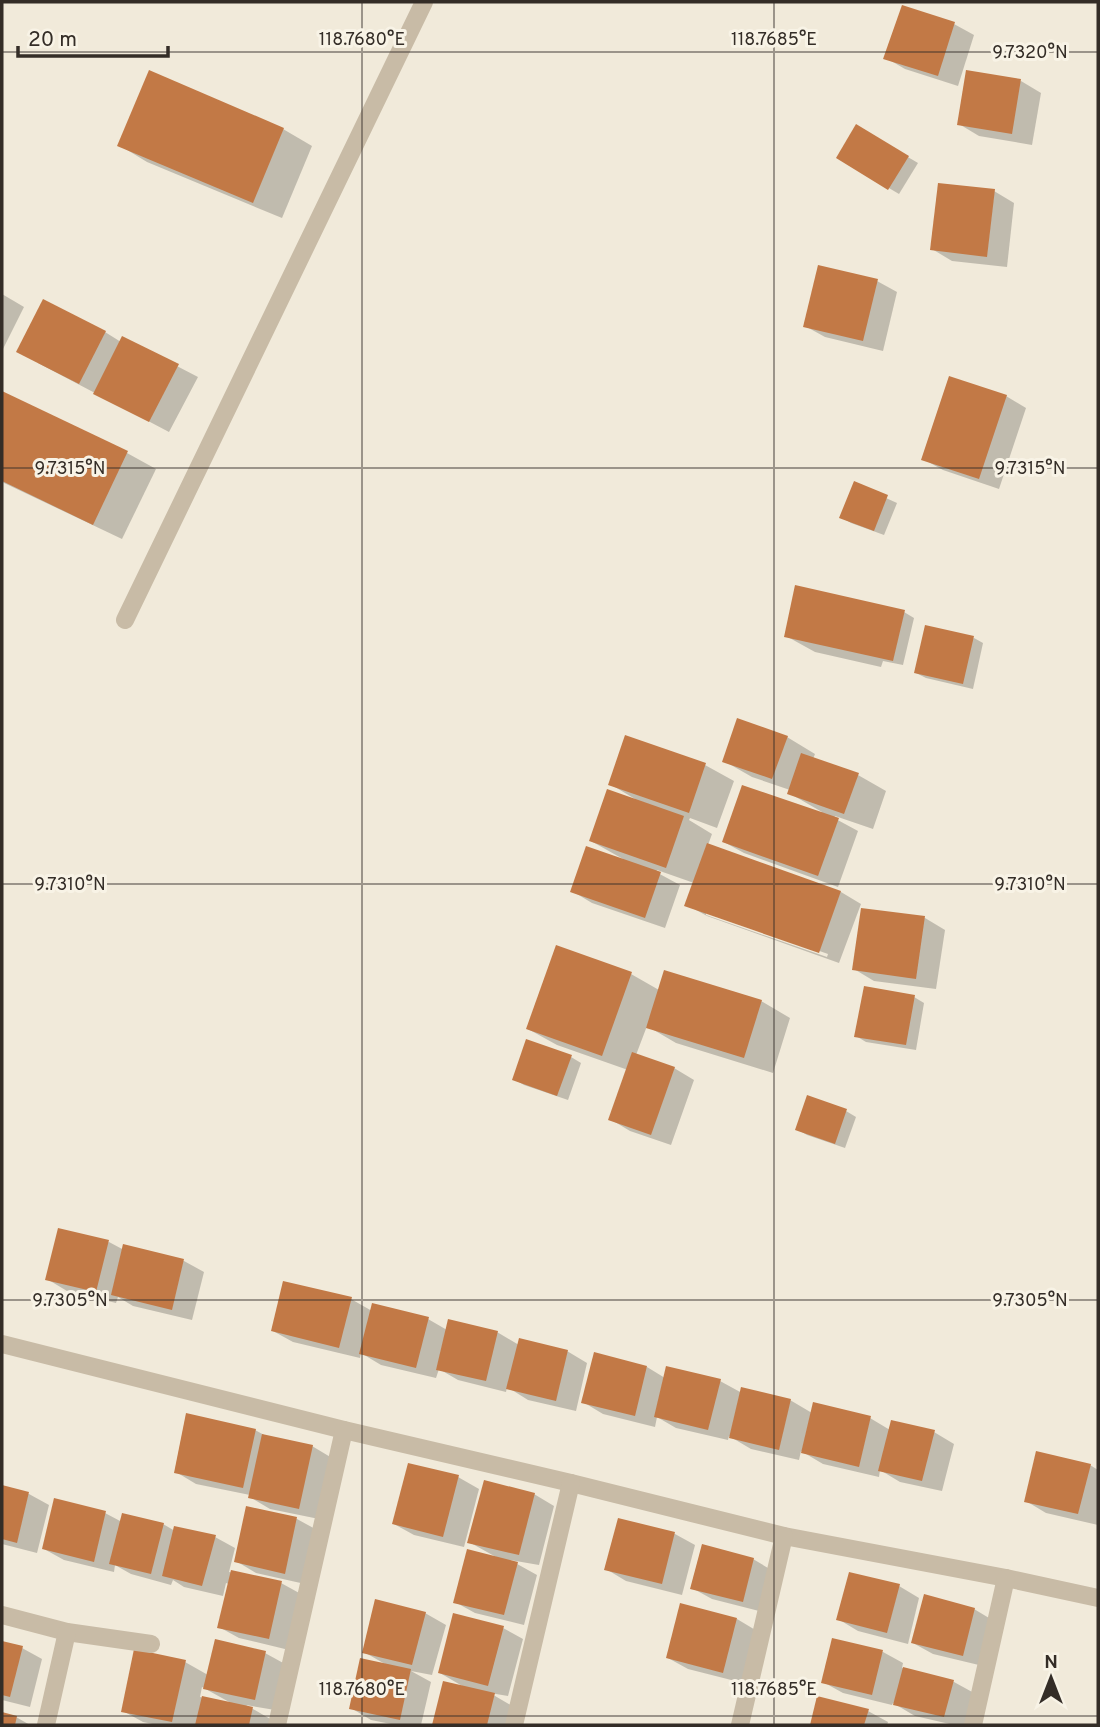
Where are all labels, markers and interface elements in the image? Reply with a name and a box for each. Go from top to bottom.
scale bar [18,14,168,58]
text: 20 m [28,27,77,54]
text: 118.7680°E [319,29,405,52]
text: 118.7685°E [731,29,817,52]
text: 9.7320°N [992,42,1068,65]
text: 9.7315°N [35,458,105,481]
text: 9.7315°N [995,458,1065,481]
text: 9.7310°N [34,874,106,897]
text: 9.7310°N [994,874,1066,897]
text: 9.7305°N [32,1290,108,1313]
text: 9.7305°N [992,1290,1068,1313]
north arrow [1016,1643,1086,1713]
text: N [1044,1651,1058,1675]
text: 118.7680°E [319,1679,405,1702]
text: 118.7685°E [731,1679,817,1702]

